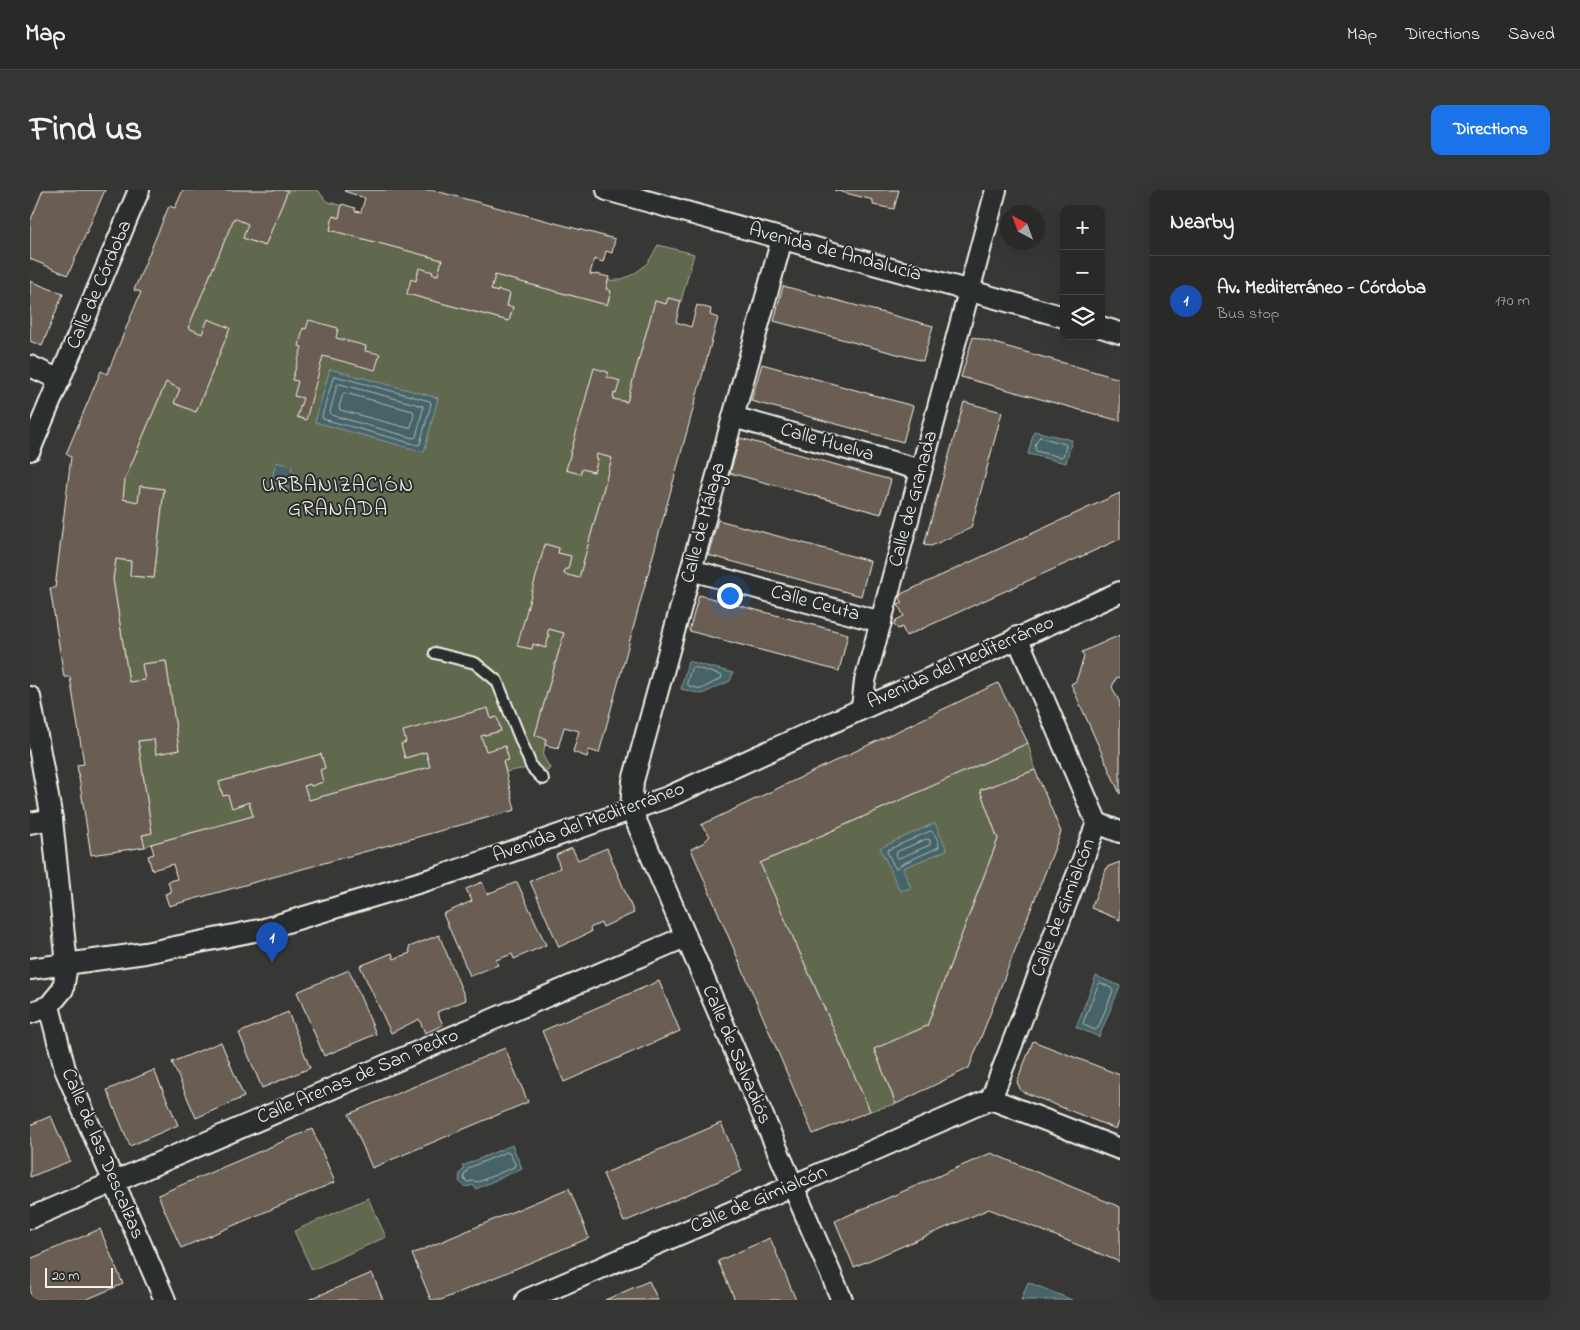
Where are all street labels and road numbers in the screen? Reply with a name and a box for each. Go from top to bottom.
street label: Calle de Córdoba [60,216,140,354]
street label: Avenida de Andalucía [745,216,925,290]
street label: Calle Huelva [777,416,877,470]
street label: Calle de Granada [882,428,946,570]
street label: Calle de Málaga [674,459,735,587]
street label: Calle Ceuta [767,578,863,630]
street label: Avenida del Mediterráneo [863,609,1059,717]
street label: Avenida del Mediterráneo [489,775,689,871]
street label: Calle de Gimialcón [1024,834,1104,981]
street label: Calle de Salvadiós [694,981,778,1129]
street label: Calle Arenas de San Pedro [253,1021,463,1133]
street label: Calle de las Descalzas [53,1064,151,1244]
street label: Calle de Gimialcón [686,1158,832,1242]

